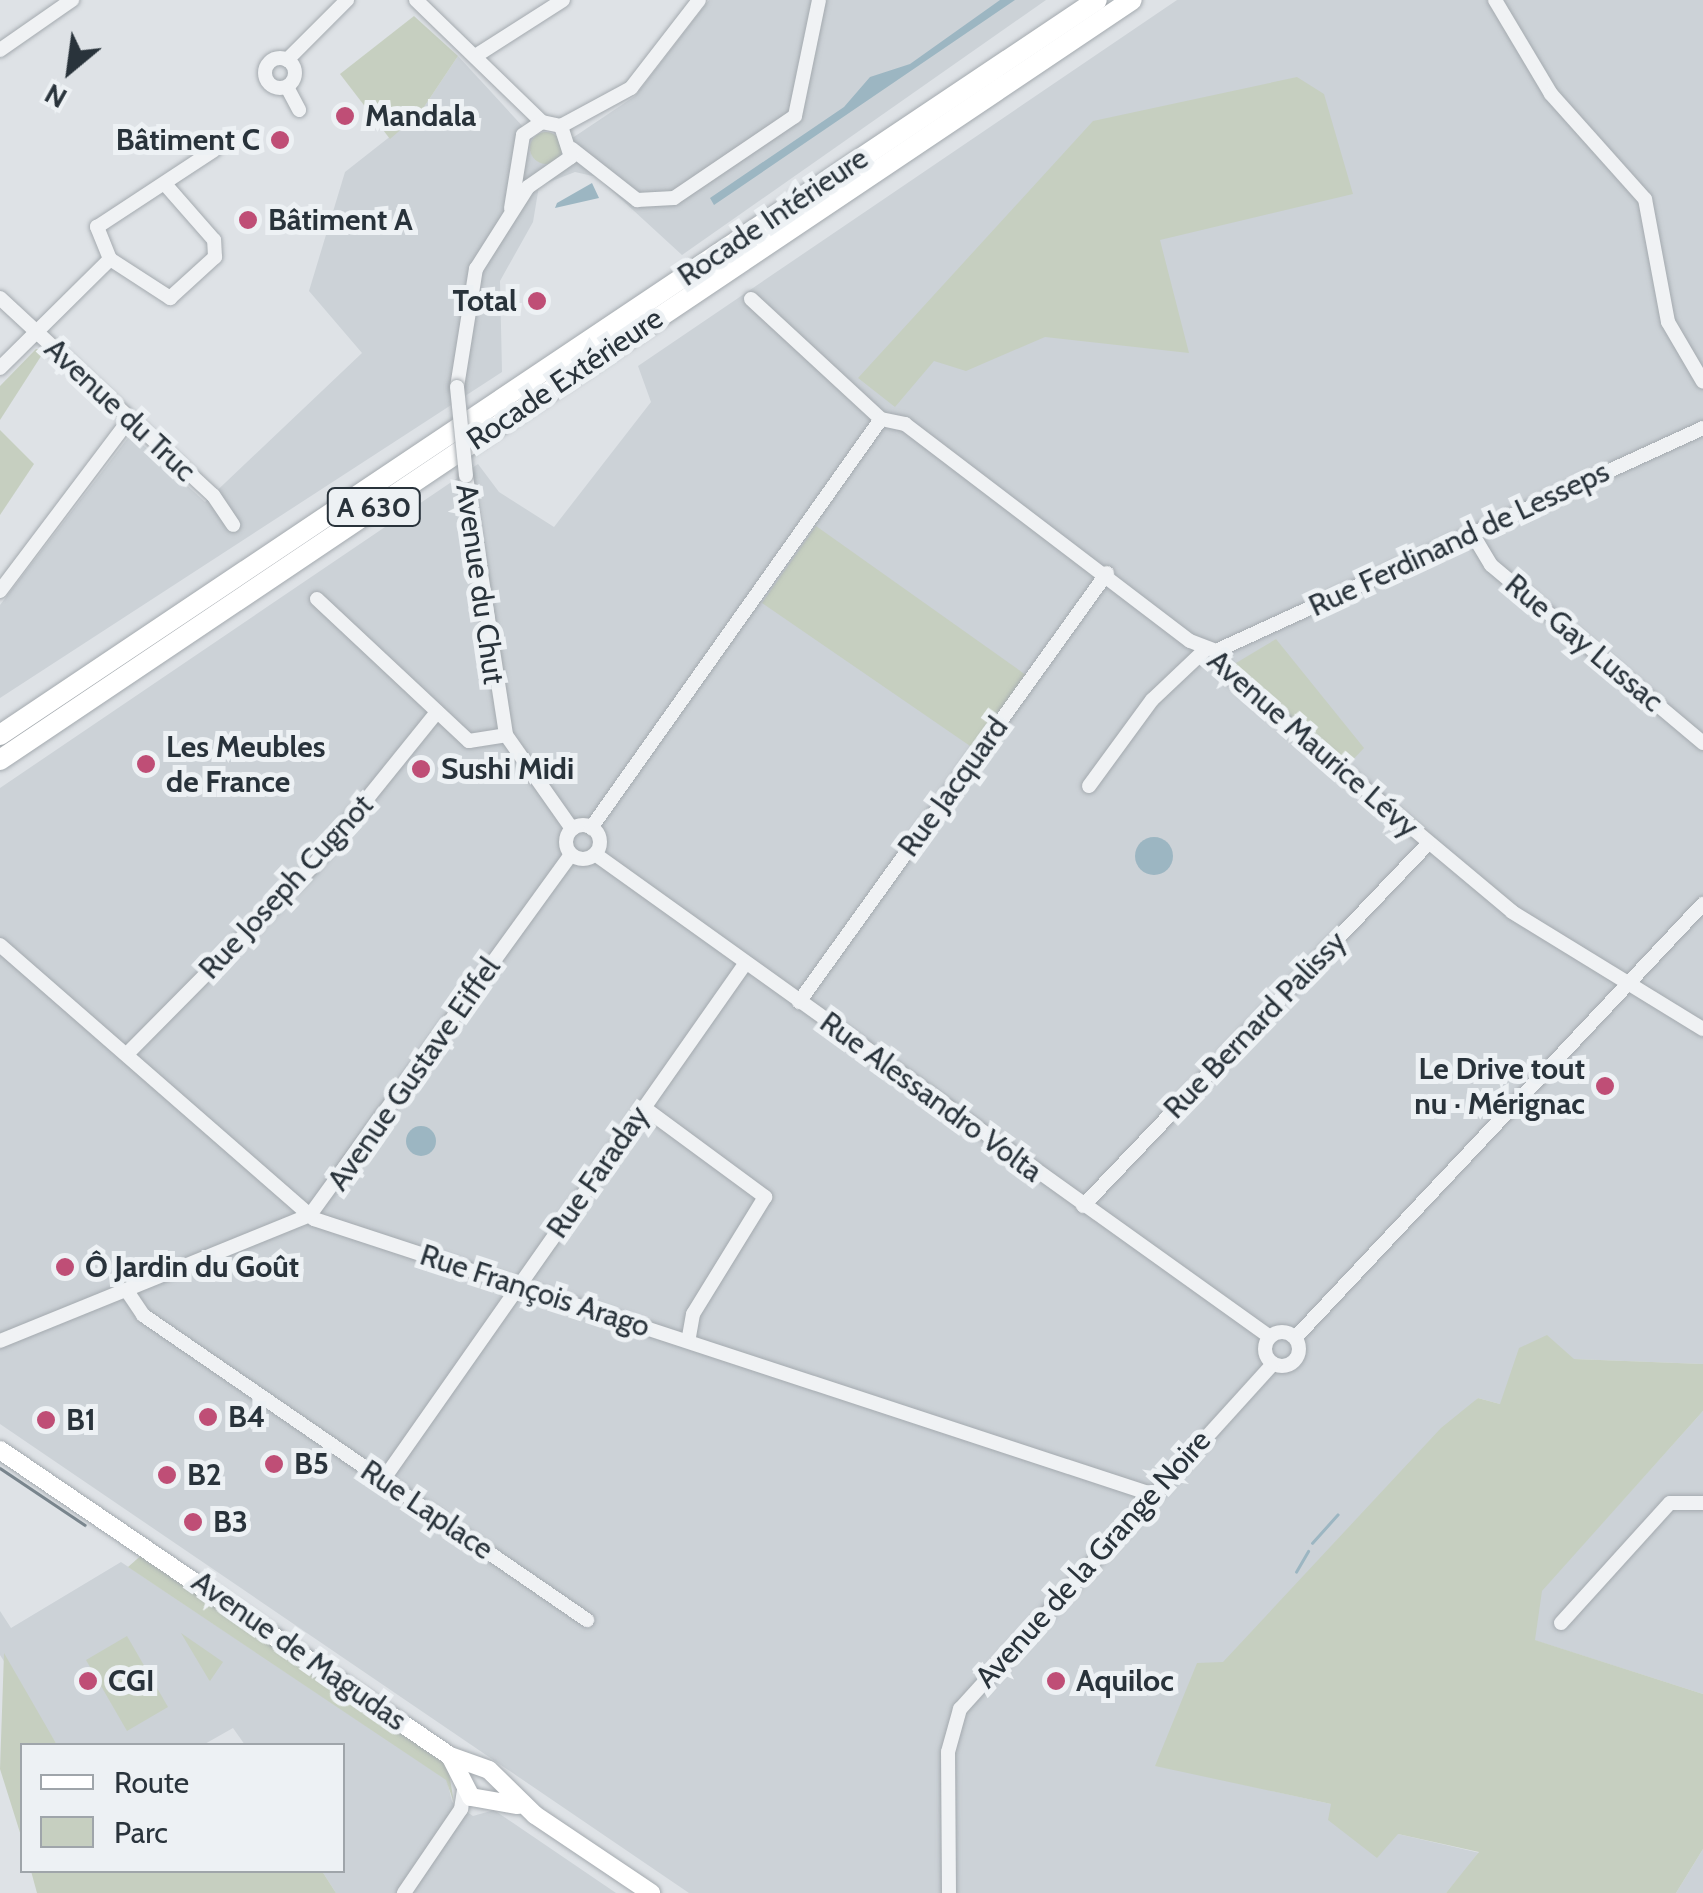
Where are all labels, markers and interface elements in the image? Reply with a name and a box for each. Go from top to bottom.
north arrow [20,20,120,120]
text: N [39,77,72,116]
place label: Mandala [365,98,476,134]
marker: Mandala [334,105,356,127]
place label: Bâtiment C [116,122,260,158]
marker: Bâtiment C [269,129,291,151]
street label: Rocade Intérieure [671,140,875,294]
place label: Bâtiment A [268,202,413,238]
marker: Bâtiment A [237,209,259,231]
place label: Total [453,283,517,319]
marker: Total [526,290,548,312]
street label: Rocade Extérieure [460,300,670,458]
street label: Avenue du Truc [37,331,203,489]
street label: Rue Ferdinand de Lesseps [1303,454,1615,624]
street label: Avenue du Chut [448,482,512,686]
road number: A 630 [326,484,422,530]
street label: Rue Gay Lussac [1498,567,1670,719]
street label: Avenue Maurice Lévy [1200,643,1426,845]
street label: Rue Jacquard [890,710,1016,864]
place label: Les Meubles de France [166,729,325,800]
place label: Sushi Midi [441,751,574,787]
marker: Les Meubles de France [135,753,157,775]
marker: Sushi Midi [410,758,432,780]
street label: Rue Joseph Cugnot [191,787,381,987]
street label: Rue Bernard Palissy [1156,924,1354,1126]
street label: Avenue Gustave Eiffel [320,951,508,1197]
street label: Rue Alessandro Volta [813,1004,1049,1190]
place label: Le Drive tout nu · Mérignac [1414,1051,1585,1122]
marker: Le Drive tout nu · Mérignac [1594,1075,1616,1097]
street label: Rue Faraday [539,1099,657,1245]
street label: Rue François Arago [416,1237,654,1345]
place label: Ô Jardin du Goût [85,1249,299,1285]
marker: Ô Jardin du Goût [54,1256,76,1278]
place label: B4 [228,1399,265,1435]
place label: B1 [66,1402,96,1438]
marker: B4 [197,1406,219,1428]
marker: B1 [35,1409,57,1431]
street label: Avenue de la Grange Noire [968,1423,1218,1695]
place label: B5 [294,1446,329,1482]
marker: B5 [263,1453,285,1475]
street label: Rue Laplace [354,1453,500,1567]
place label: B2 [187,1457,222,1493]
marker: B2 [156,1464,178,1486]
place label: B3 [213,1504,248,1540]
marker: B3 [182,1511,204,1533]
street label: Avenue de Magudas [185,1564,413,1738]
place label: CGI [108,1663,154,1699]
place label: Aquiloc [1076,1663,1174,1699]
marker: CGI [77,1670,99,1692]
marker: Aquiloc [1045,1670,1067,1692]
legend [20,1743,345,1873]
text: Route [114,1764,189,1801]
text: Parc [114,1814,168,1851]

